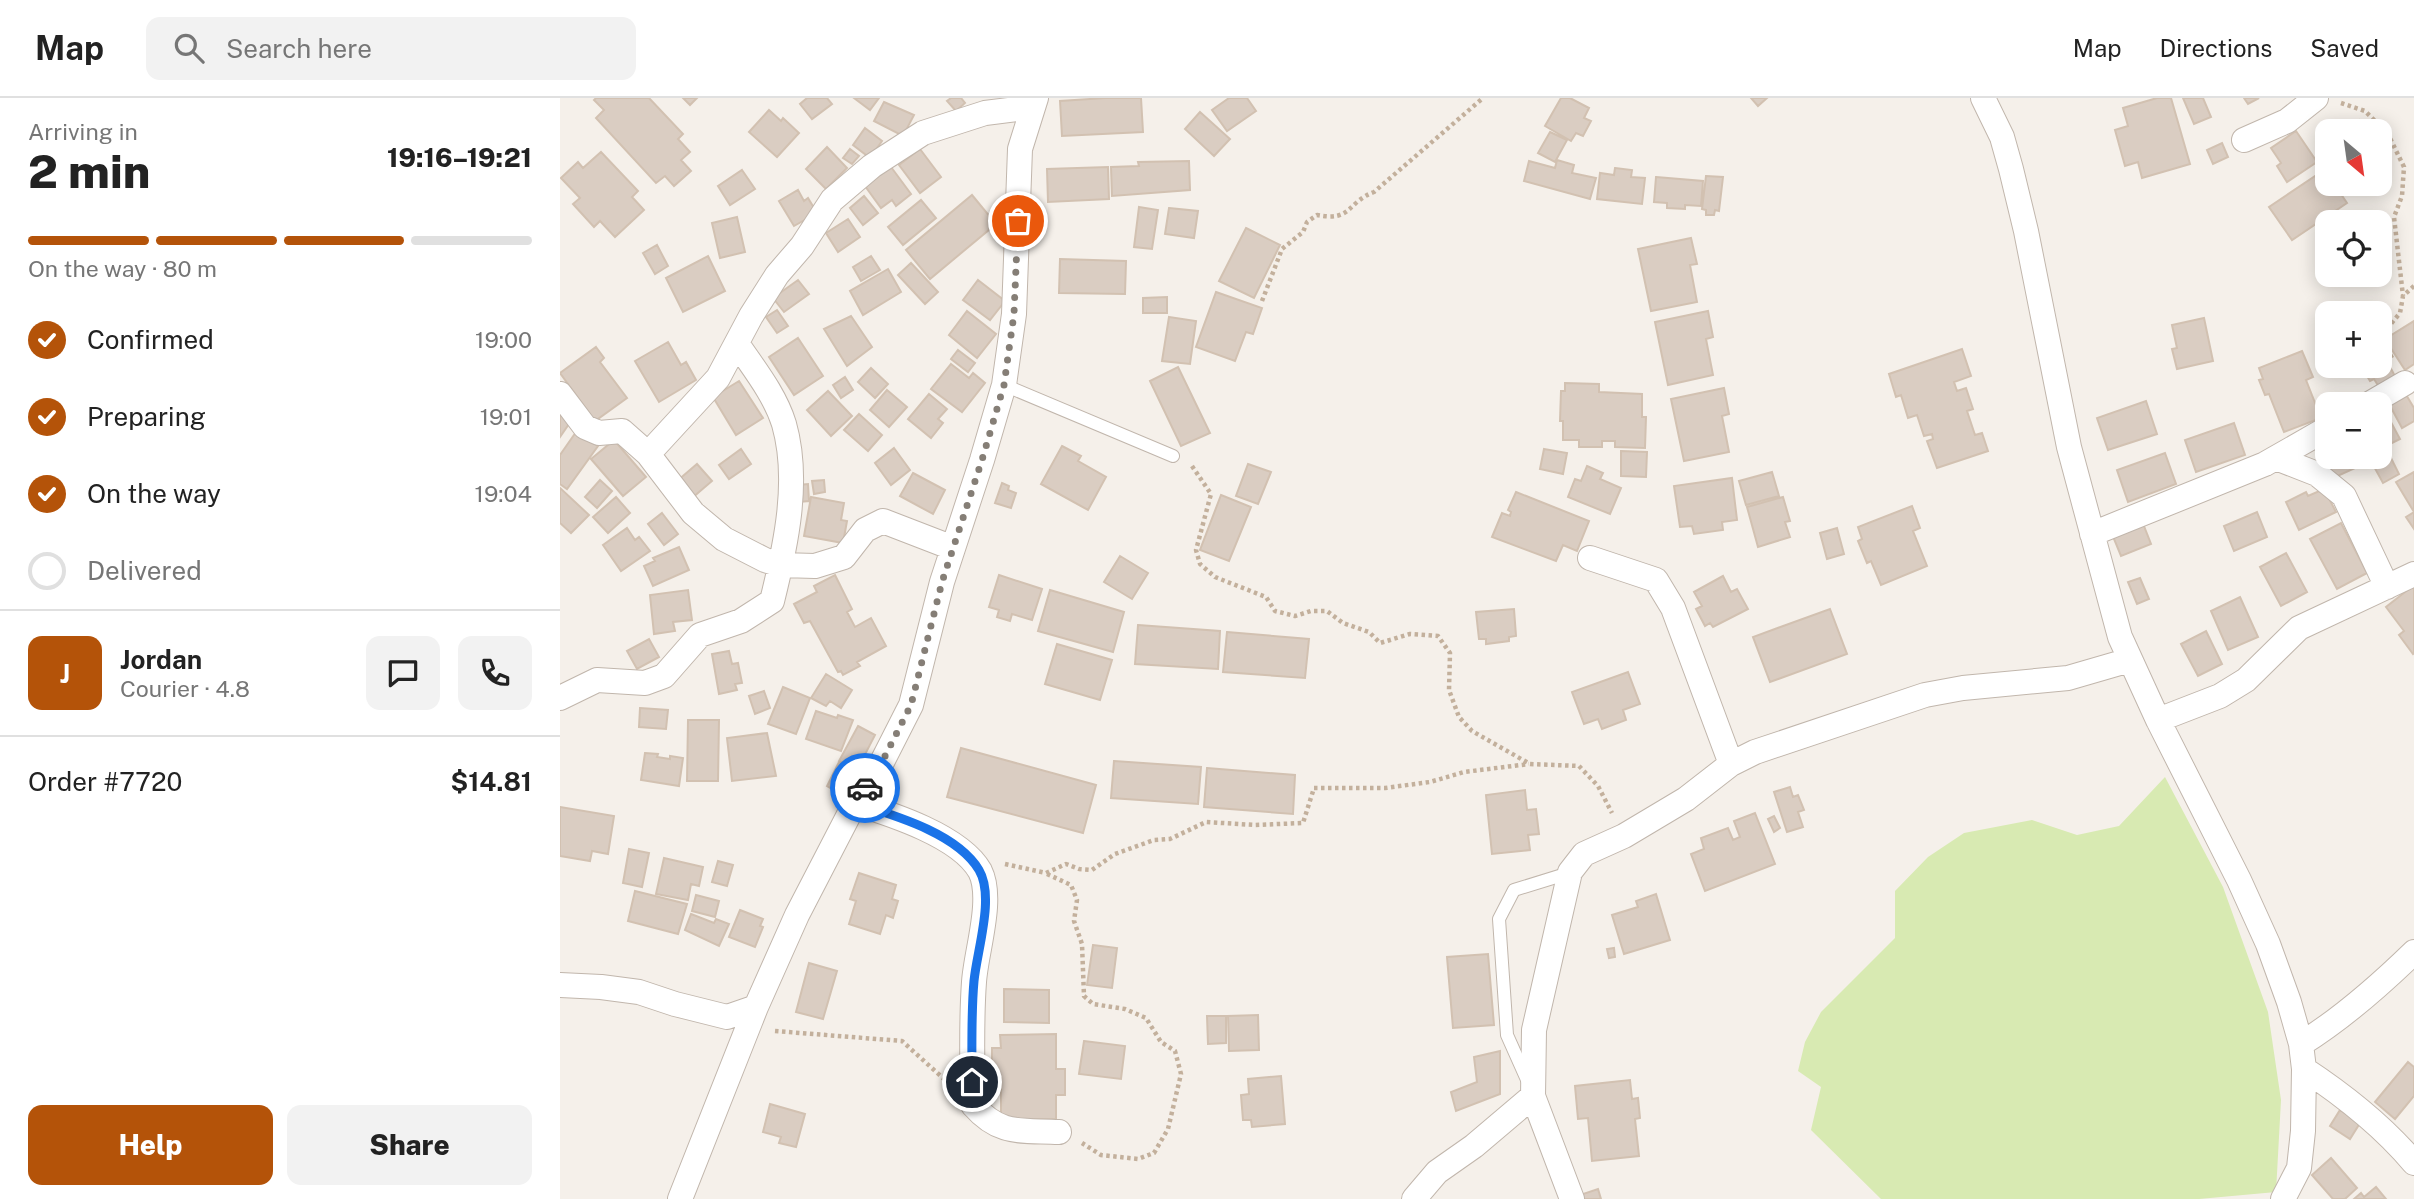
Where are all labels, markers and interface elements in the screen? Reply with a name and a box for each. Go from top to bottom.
search box [146,17,636,80]
text: Map [35,29,104,67]
icon: search [170,29,208,67]
text: Search here [226,33,372,64]
text: Map [2073,34,2122,62]
text: Directions [2160,34,2272,62]
text: Saved [2310,34,2379,62]
text: Arriving in [28,118,138,145]
north arrow [2315,119,2392,196]
map controls [2315,119,2392,469]
text: 19:16–19:21 [387,142,532,173]
text: 2 min [28,144,150,198]
pin [988,191,1048,251]
icon: bag [999,202,1037,240]
button: locate [2315,210,2392,287]
text: On the way · 80 m [28,255,217,282]
button: + [2315,301,2392,378]
icon: check [28,321,66,359]
text: Confirmed [87,324,214,355]
text: 19:00 [475,326,532,353]
button: − [2315,392,2392,469]
icon: check [28,398,66,436]
text: Preparing [87,401,206,432]
text: 19:01 [480,403,532,430]
icon: check [28,475,66,513]
text: On the way [87,478,221,509]
text: 19:04 [475,480,532,507]
text: Delivered [87,555,202,586]
button: chat [366,636,440,710]
button: phone [458,636,532,710]
text: Jordan [120,644,202,675]
text: J [60,658,70,689]
text: Courier · 4.8 [120,675,250,702]
courier [830,753,900,823]
text: Order #7720 [28,766,182,797]
text: $14.81 [451,766,532,797]
icon: car [846,769,884,807]
pin [942,1052,1002,1112]
icon: home [953,1063,991,1101]
button: Help [28,1105,273,1185]
button: Share [287,1105,532,1185]

